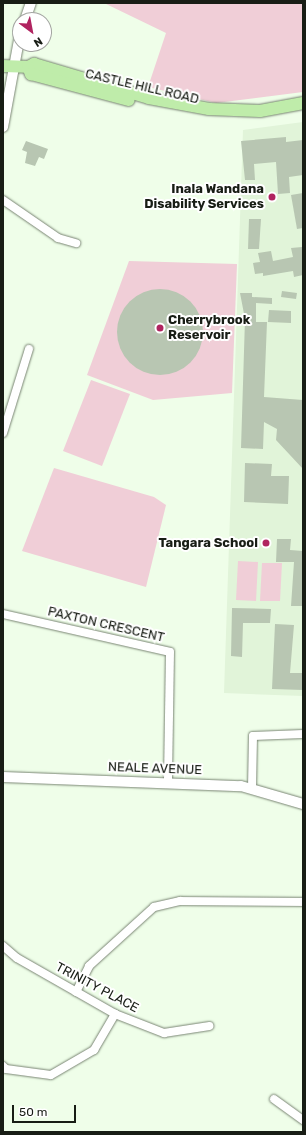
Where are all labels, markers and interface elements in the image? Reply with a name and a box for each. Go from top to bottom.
north arrow [12,12,52,52]
text: N [31,34,45,49]
street label: CASTLE HILL ROAD [83,66,201,108]
place label: Inala Wandana Disability Services [144,182,264,213]
marker: Inala Wandana Disability Services [267,192,277,202]
place label: Cherrybrook Reservoir [168,313,250,344]
marker: Cherrybrook Reservoir [155,323,165,333]
place label: Tangara School [158,535,258,551]
marker: Tangara School [261,538,271,548]
street label: PAXTON CRESCENT [46,604,166,646]
street label: NEALE AVENUE [108,760,202,778]
street label: TRINITY PLACE [53,960,141,1016]
scale bar [14,1097,78,1123]
text: 50 m [19,1105,47,1119]

